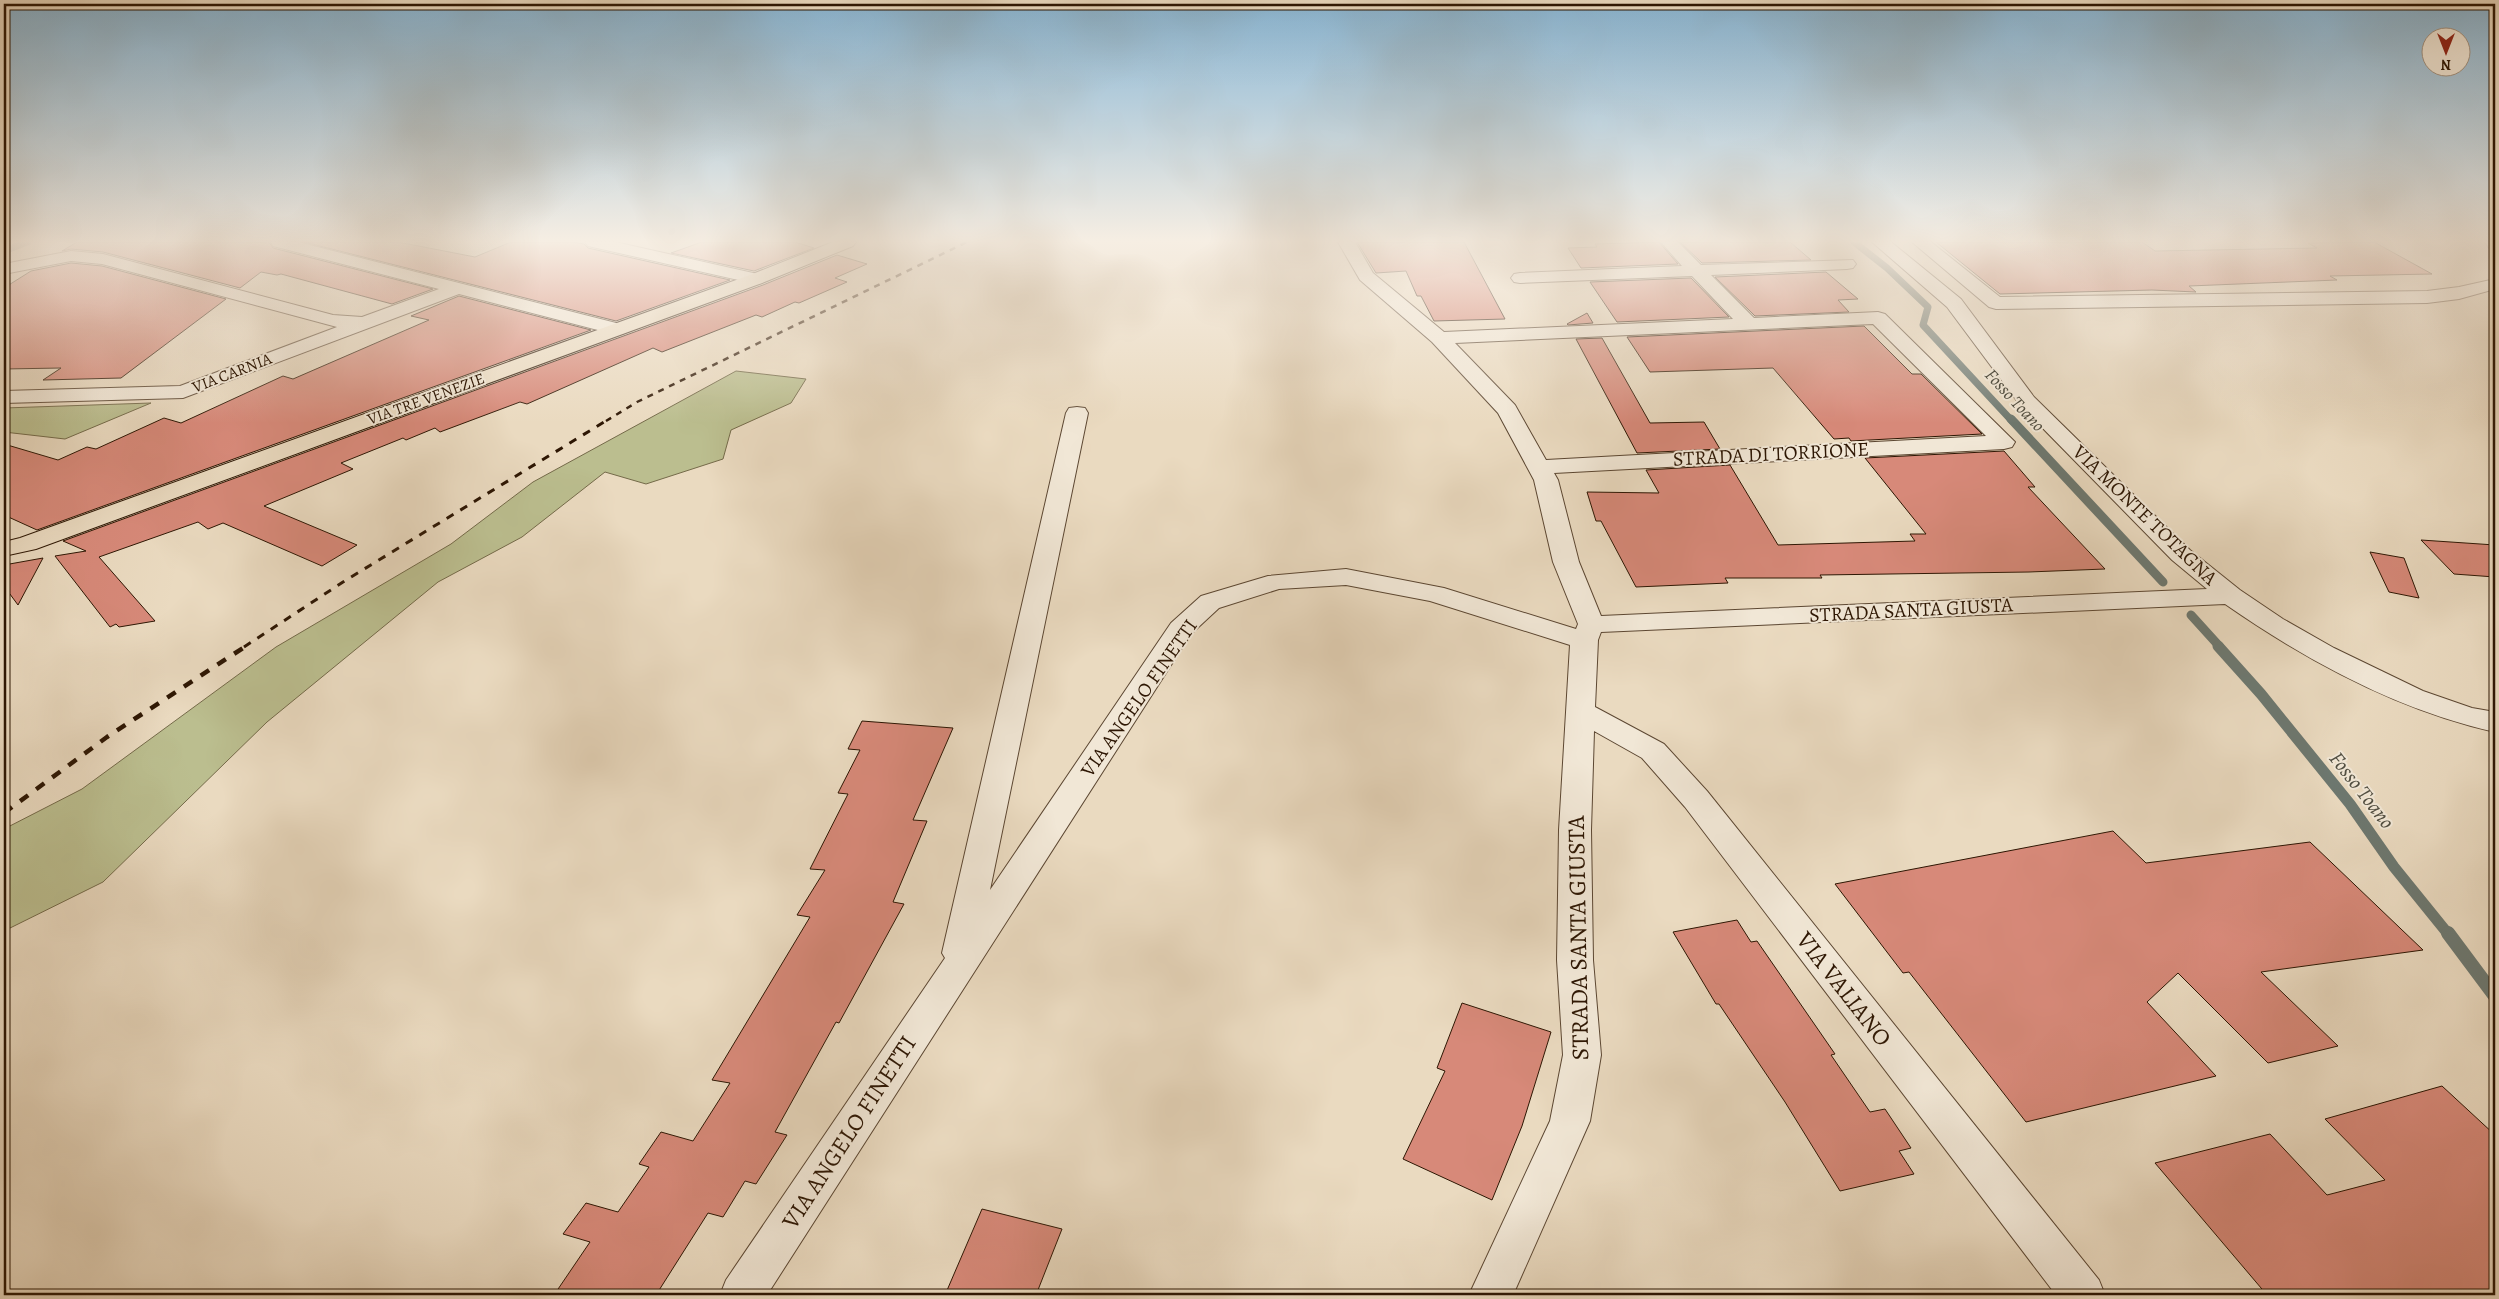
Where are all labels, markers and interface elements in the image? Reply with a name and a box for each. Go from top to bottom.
north arrow [2422,28,2472,78]
text: N [2441,55,2451,74]
street label: VIA CARNIA [188,348,276,399]
water label: Fosso Toano [1980,363,2050,437]
street label: VIA TRE VENEZIE [363,368,488,431]
street label: STRADA DI TORRIONE [1672,435,1870,473]
street label: VIA MONTE TOTAGNA [2066,438,2223,591]
street label: STRADA SANTA GIUSTA [1808,591,2014,629]
street label: VIA ANGELO FINETTI [1074,614,1204,783]
water label: Fosso Toano [2323,745,2401,835]
street label: STRADA SANTA GIUSTA [1560,814,1596,1061]
street label: VIA VALIANO [1788,924,1899,1053]
street label: VIA ANGELO FINETTI [774,1029,924,1236]

